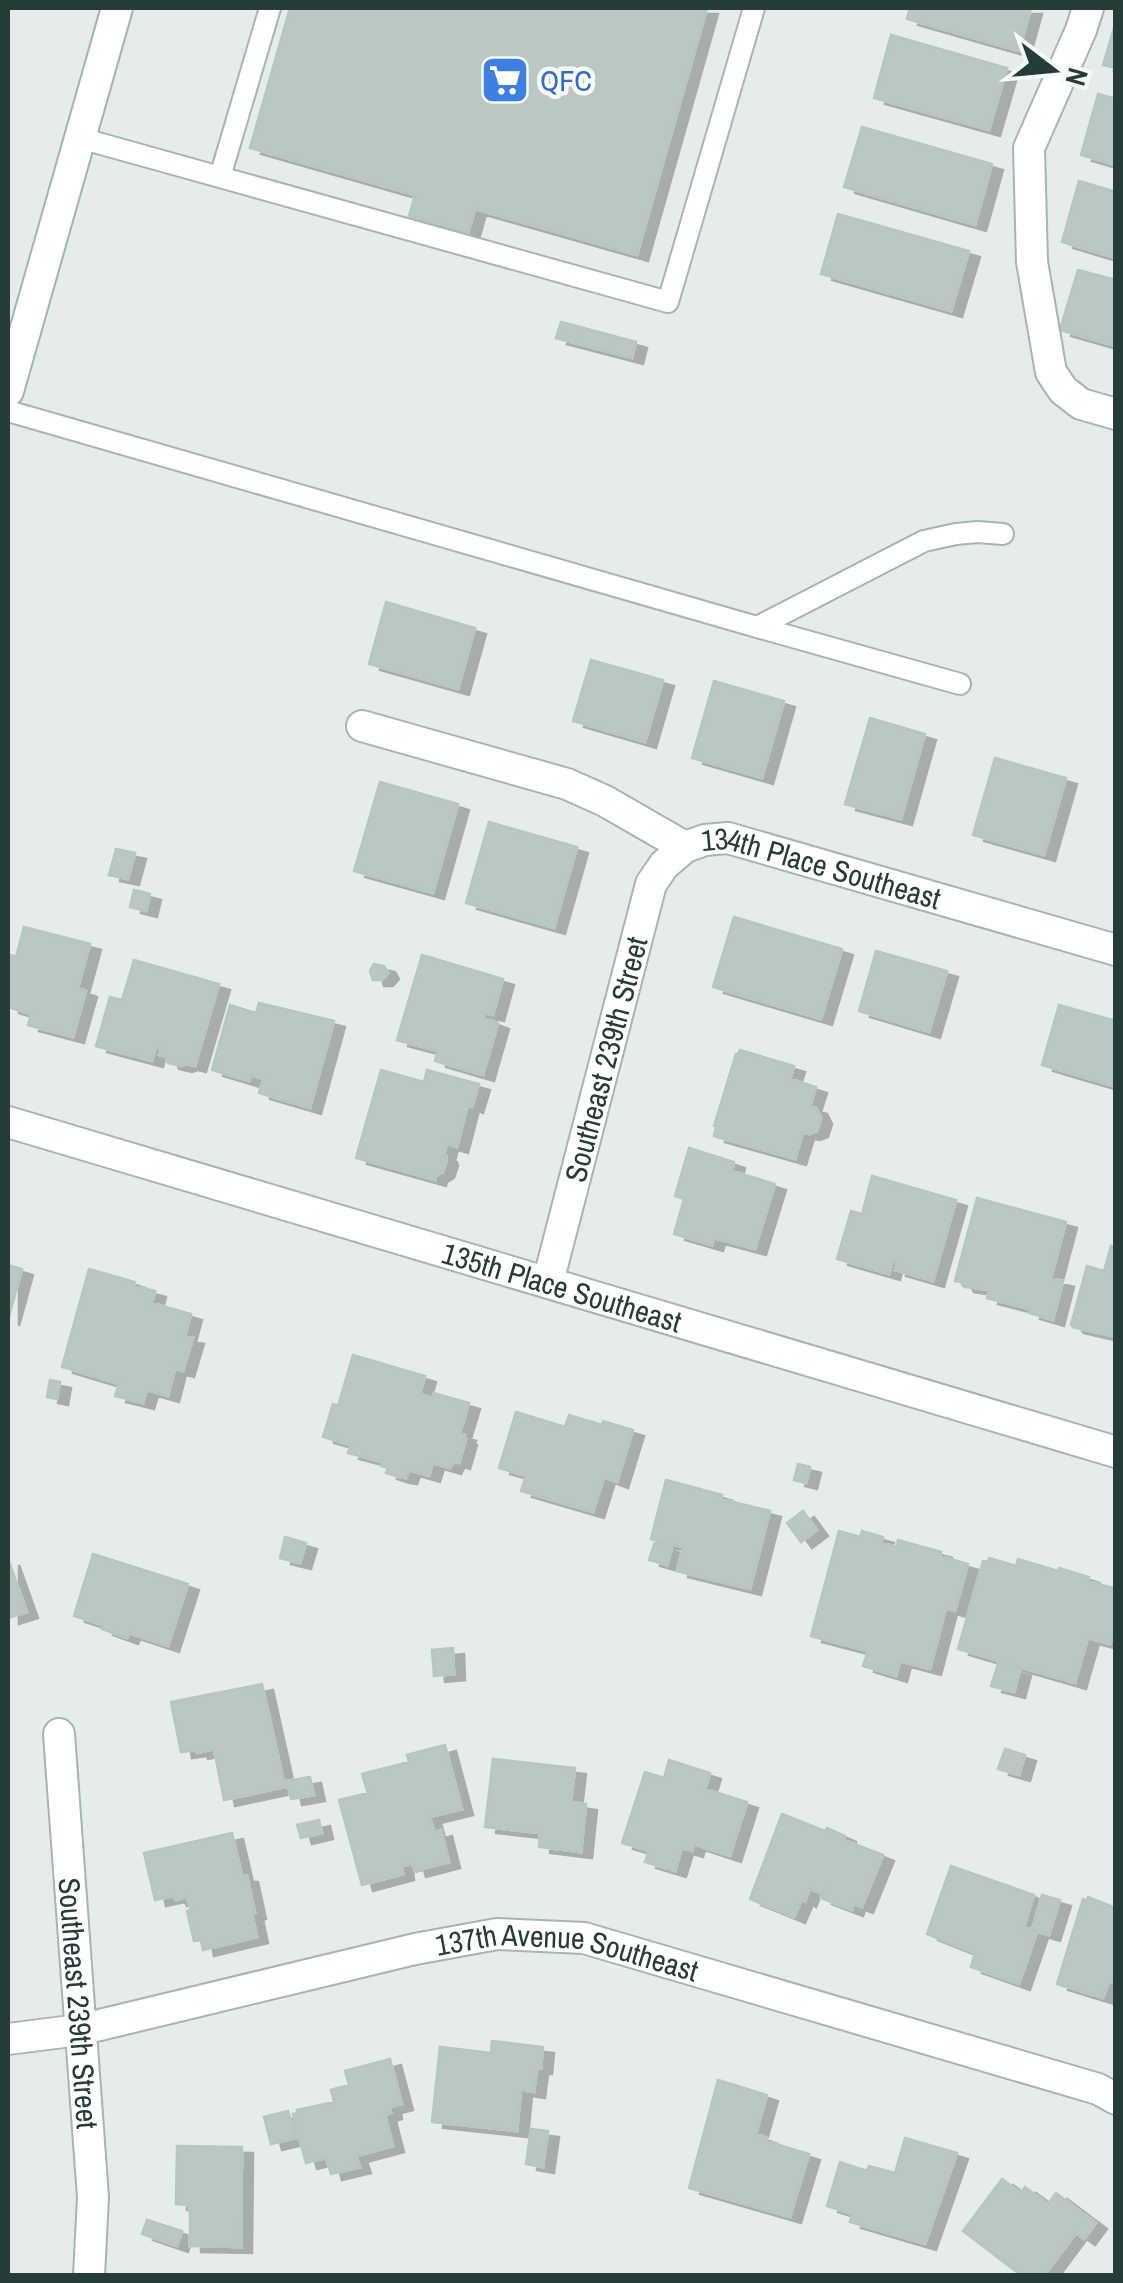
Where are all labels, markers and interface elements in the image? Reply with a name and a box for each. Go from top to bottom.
north arrow [1003,20,1103,120]
supermarket icon: QFC [479,54,531,106]
place label: QFC [540,60,592,100]
text: N [1056,64,1098,90]
street label: 134th Place Southeast [699,818,946,918]
street label: Southeast 239th Street [555,932,657,1186]
street label: 135th Place Southeast [438,1232,687,1342]
street label: Southeast 239th Street [50,1876,108,2130]
street label: 137th Avenue Southeast [432,1914,703,1991]

